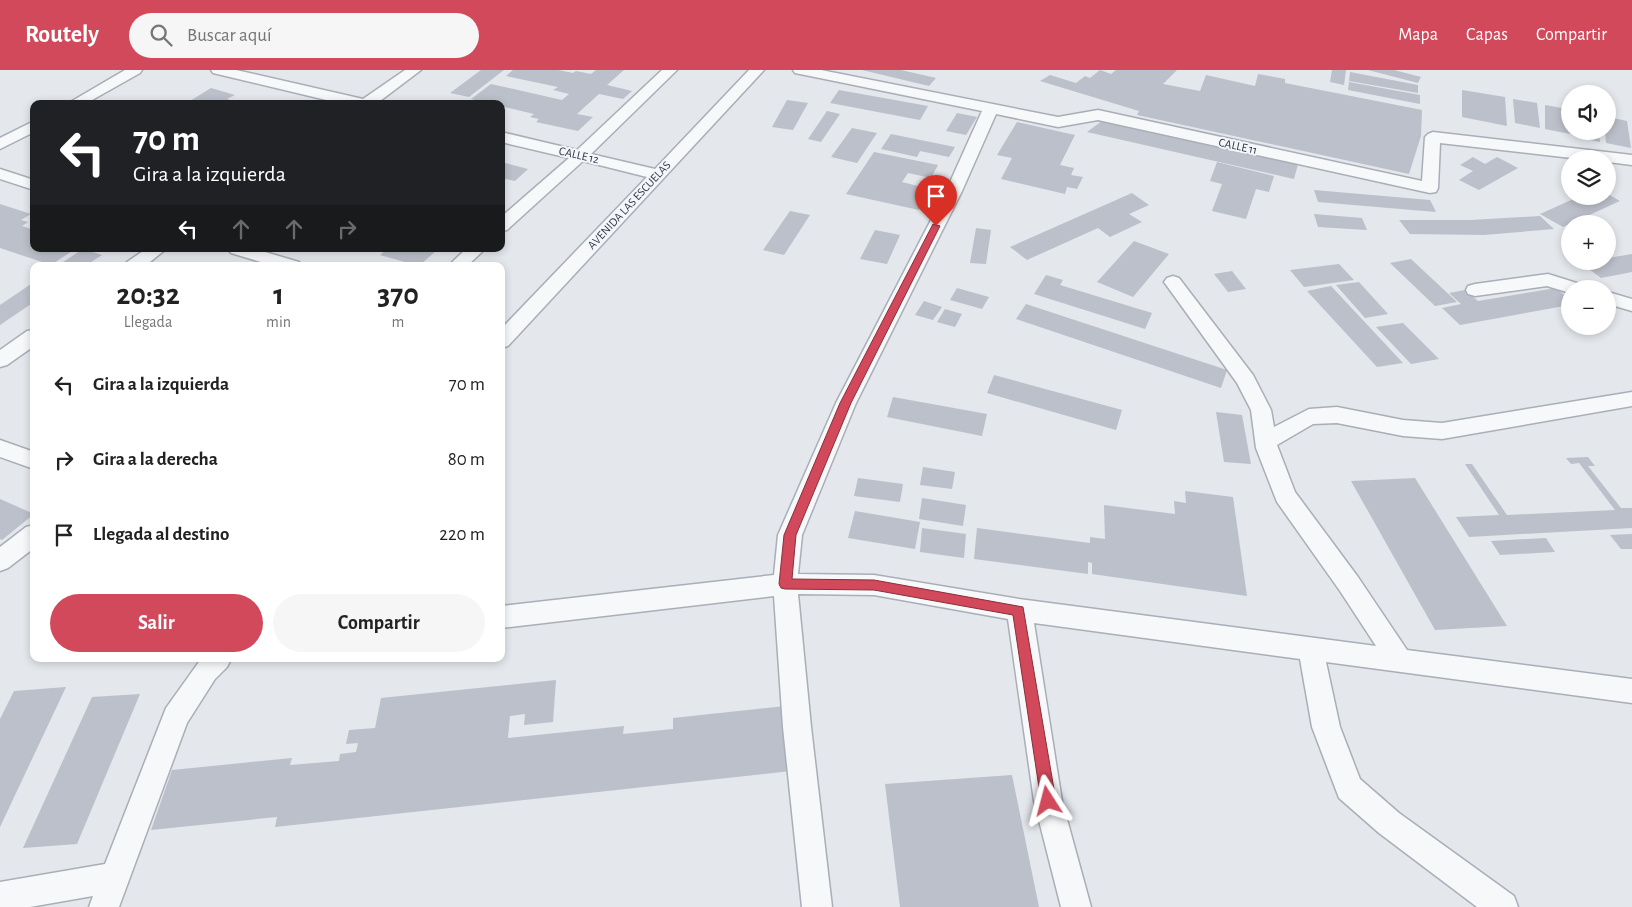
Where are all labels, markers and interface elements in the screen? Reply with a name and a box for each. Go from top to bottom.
search box [129,13,479,58]
icon: search [147,21,175,49]
text: Routely [25,23,99,47]
text: Buscar aquí [187,26,272,45]
text: Mapa [1398,26,1438,44]
text: Capas [1466,26,1508,44]
text: Compartir [1536,26,1607,44]
map controls [1561,85,1616,335]
button: sound [1561,85,1616,140]
icon: left [50,120,115,185]
text: 70 m [133,122,200,157]
street label: CALLE 11 [1218,136,1258,156]
street label: CALLE 12 [558,145,601,166]
button: layers [1561,150,1616,205]
street label: AVENIDA LAS ESCUELAS [585,159,673,251]
text: Gira a la izquierda [133,163,286,185]
pin [915,175,957,226]
icon: arrive [922,182,950,210]
icon: left [174,215,202,243]
icon: ahead [227,215,255,243]
icon: ahead [280,215,308,243]
icon: right [333,215,361,243]
button: + [1561,215,1616,270]
text: 20:32 [116,280,180,310]
text: 1 [273,280,284,310]
text: 370 [377,280,419,310]
button: − [1561,280,1616,335]
text: Llegada [124,314,172,330]
text: min [266,314,291,330]
text: m [392,314,404,330]
icon: left [50,371,78,399]
text: Gira a la izquierda [93,375,229,394]
text: 70 m [449,375,485,394]
icon: right [50,446,78,474]
text: Gira a la derecha [93,450,218,469]
text: 80 m [448,450,485,469]
icon: arrive [50,521,78,549]
text: Llegada al destino [93,525,230,544]
text: 220 m [439,525,485,544]
button: Salir [50,594,263,652]
button: Compartir [273,594,485,652]
position arrow [1021,774,1073,826]

